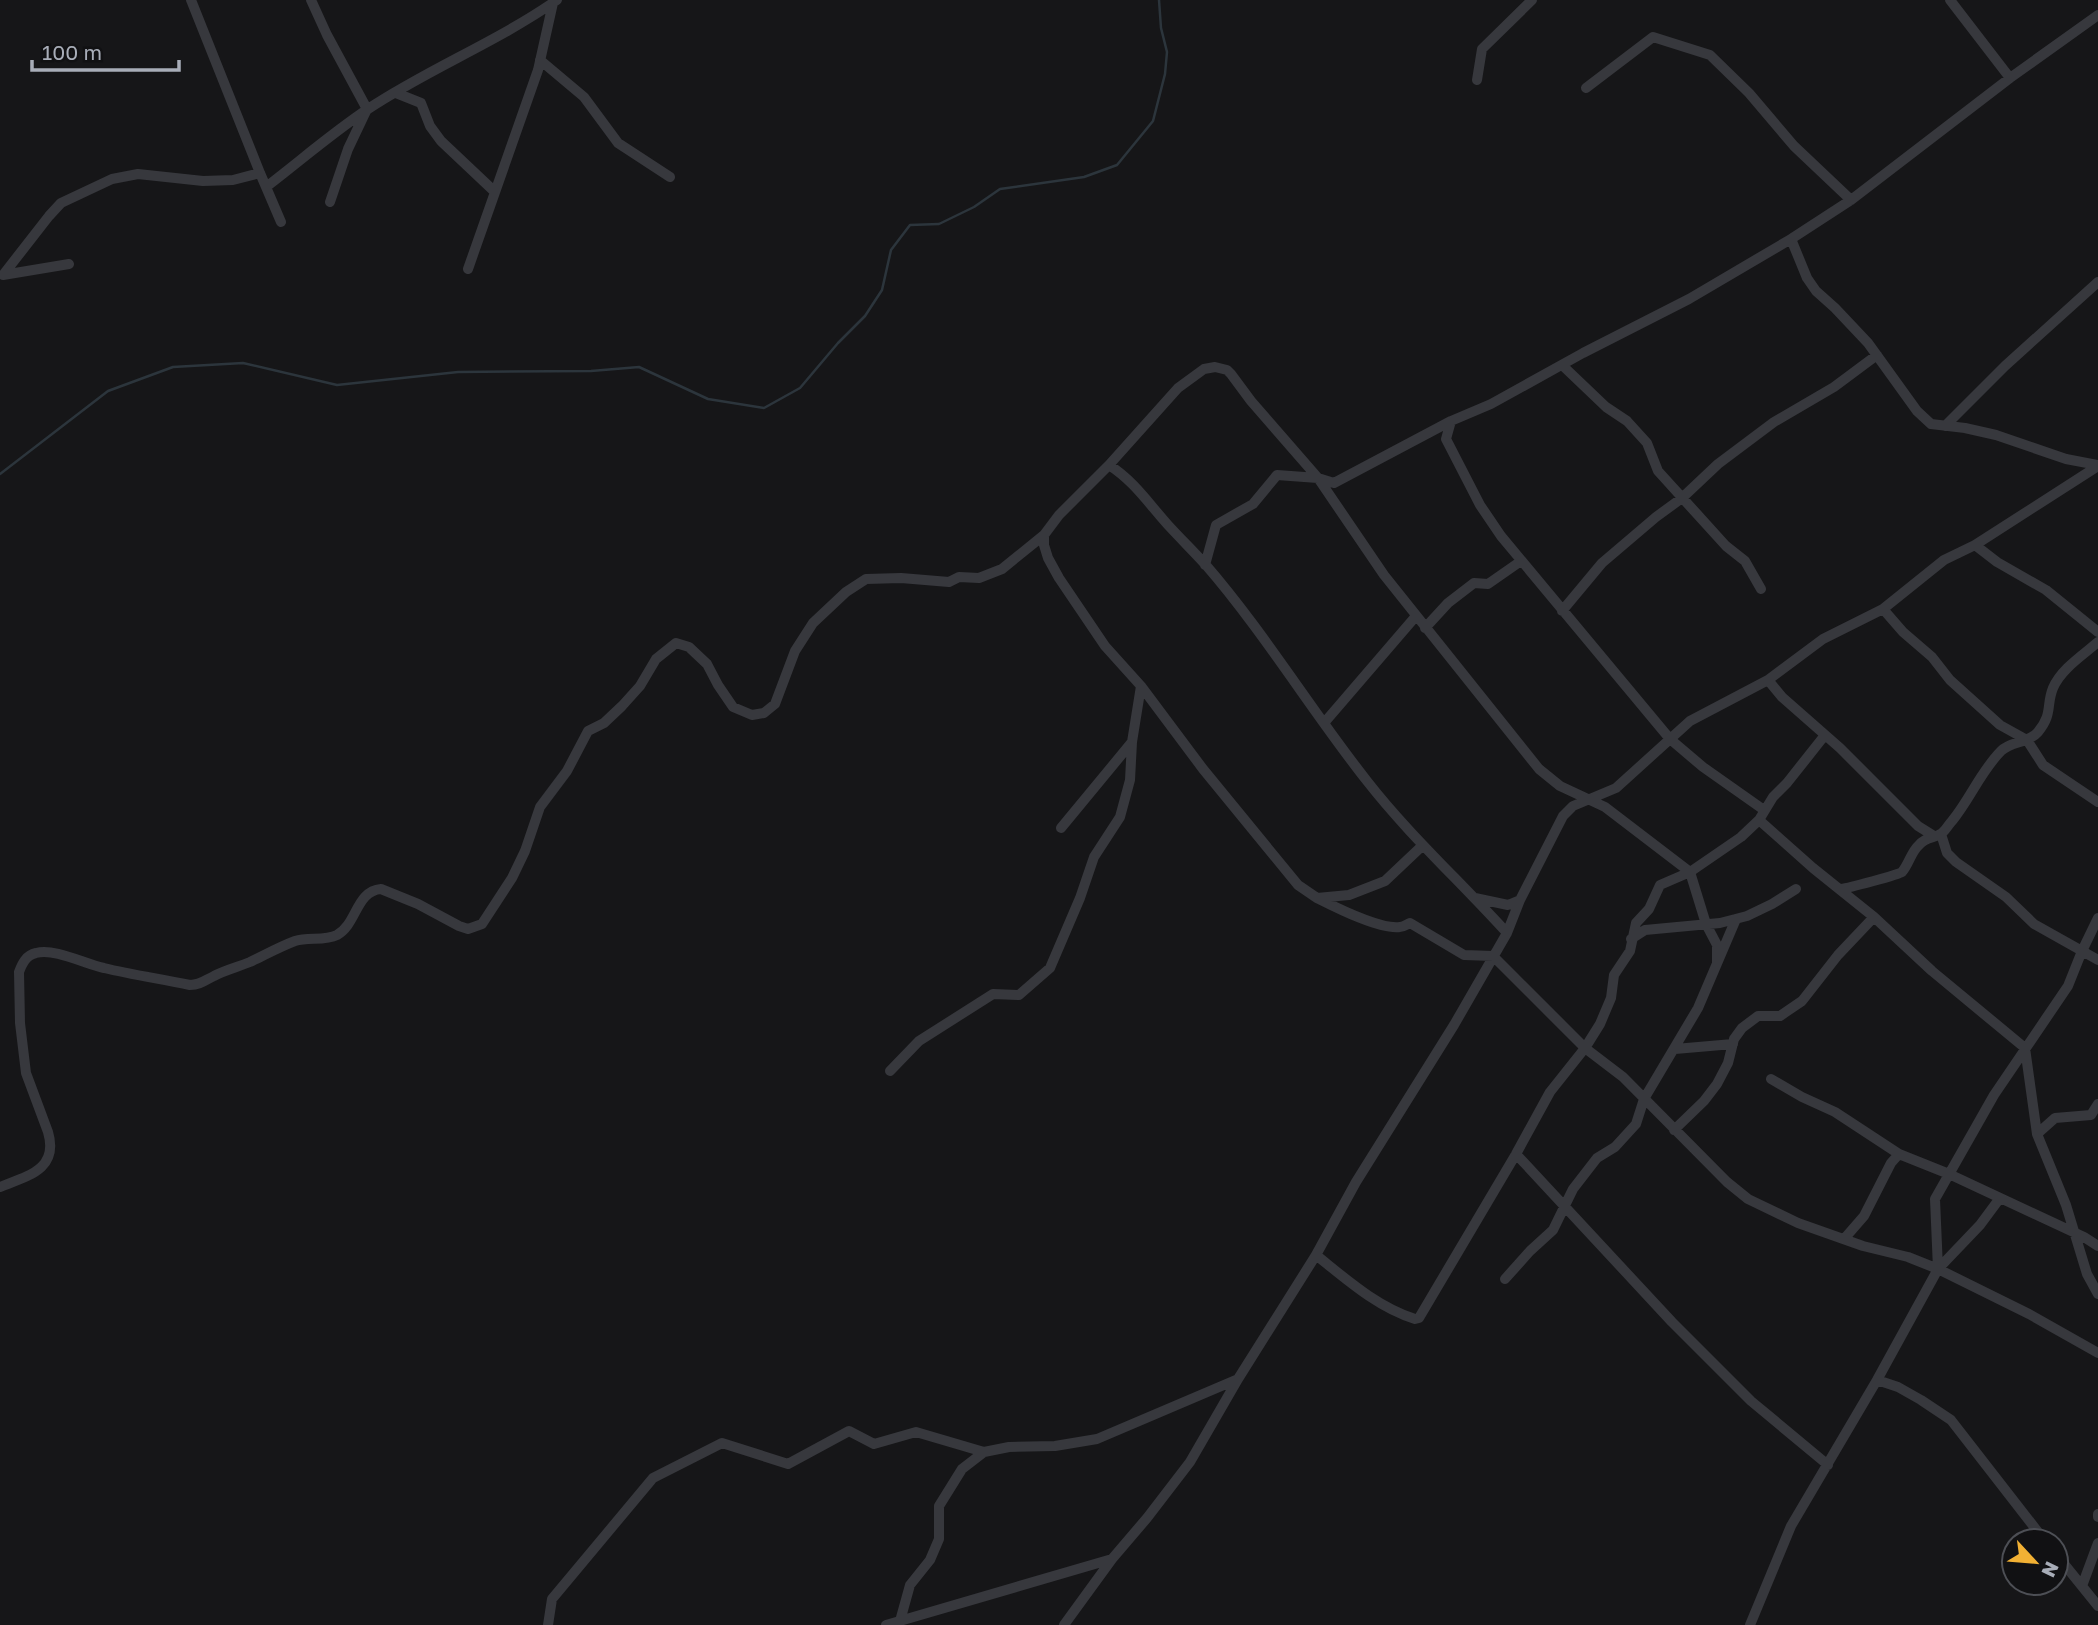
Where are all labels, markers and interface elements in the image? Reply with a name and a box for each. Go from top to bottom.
scale bar [32,28,178,72]
text: 100 m [42,39,102,65]
north arrow [2000,1527,2070,1597]
text: N [2037,1558,2064,1581]

